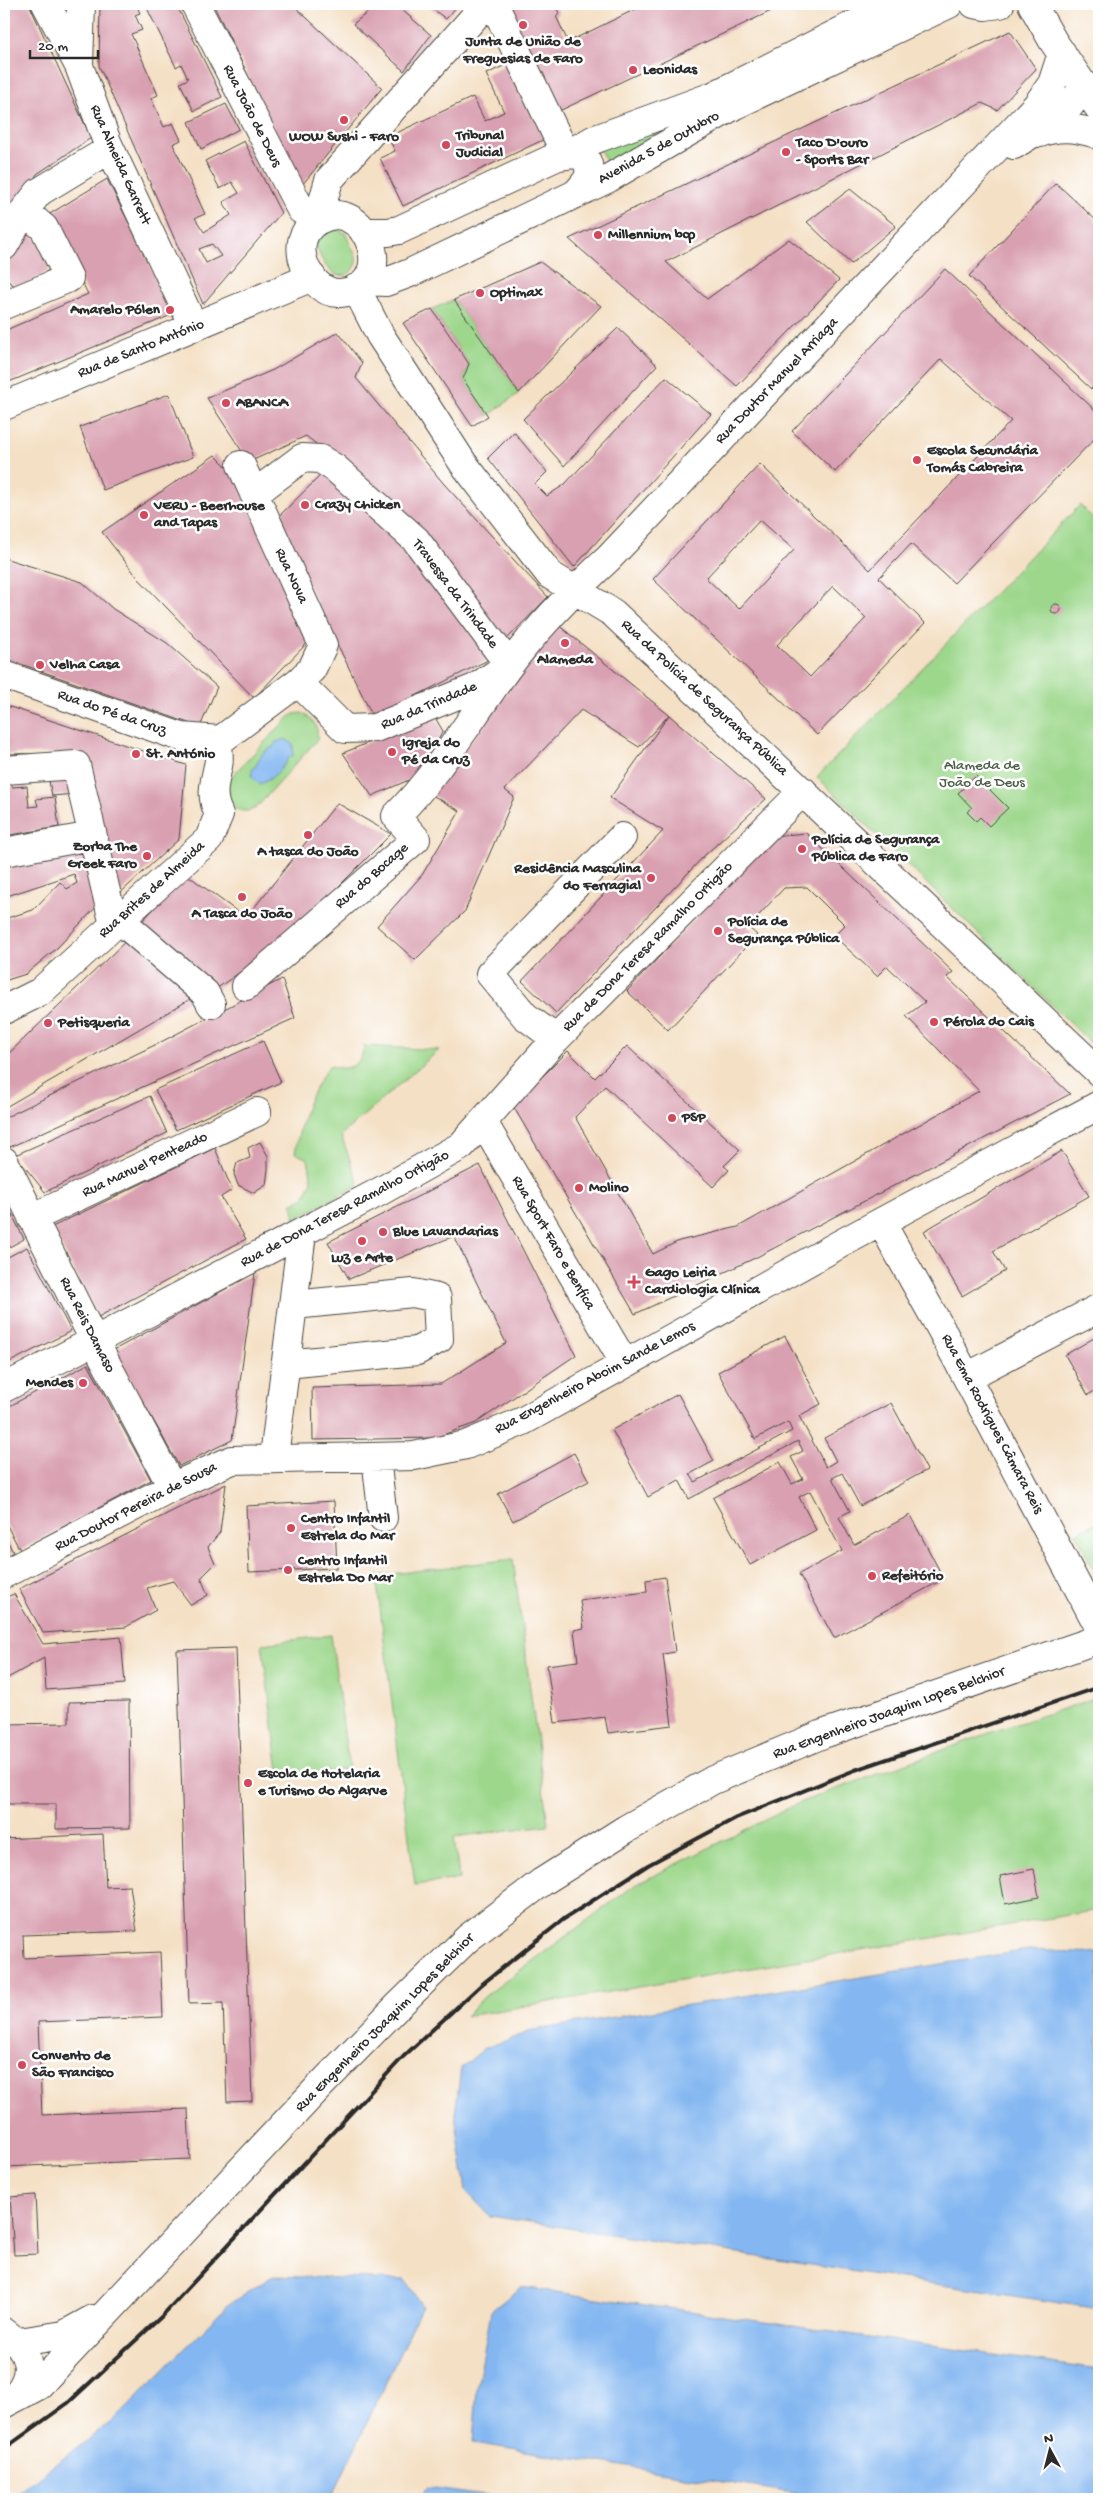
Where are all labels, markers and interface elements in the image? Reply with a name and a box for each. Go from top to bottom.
marker: Junta de União de Freguesias de Faro [517,19,529,31]
scale bar [30,28,98,60]
place label: Junta de União de Freguesias de Faro [462,33,583,68]
text: 20 m [38,38,68,56]
place label: Leonidas [643,61,699,79]
street label: Rua João de Deus [218,62,286,171]
marker: Leonidas [627,64,639,76]
street label: Rua Almeida Garrett [85,102,155,230]
street label: Avenida 5 de Outubro [595,107,723,189]
marker: WOW Sushi - Faro [338,114,350,126]
place label: Tribunal Judicial [455,127,505,162]
place label: WOW Sushi - Faro [288,128,399,146]
place label: Taco D'ouro - Sports Bar [795,134,870,169]
marker: Tribunal Judicial [440,139,452,151]
marker: Taco D'ouro - Sports Bar [780,146,792,158]
place label: Millennium bcp [608,226,696,244]
marker: Millennium bcp [592,229,604,241]
place label: Optimax [490,284,543,302]
marker: Optimax [474,287,486,299]
place label: Amarelo Pólen [69,301,161,319]
marker: Amarelo Pólen [164,304,176,316]
street label: Rua Doutor Manuel Arriaga [712,313,843,448]
street label: Rua de Santo António [75,315,207,383]
place label: ABANCA [235,394,289,412]
marker: ABANCA [220,397,232,409]
place label: Escola Secundária Tomás Cabreira [926,442,1039,477]
marker: Escola Secundária Tomás Cabreira [911,454,923,466]
place label: Crazy Chicken [314,496,401,514]
place label: VERU - Beerhouse and Tapas [153,497,266,532]
marker: Crazy Chicken [299,499,311,511]
marker: VERU - Beerhouse and Tapas [138,509,150,521]
street label: Travessa da Trindade [407,535,502,653]
street label: Rua Nova [270,545,312,607]
street label: Rua da Polícia de Segurança Pública [617,616,792,781]
marker: Alameda [559,637,571,649]
place label: Alameda [536,651,594,669]
place label: Velha Casa [49,656,120,674]
marker: Velha Casa [34,659,46,671]
street label: Rua da Trindade [378,678,480,734]
street label: Rua do Pé da Cruz [55,686,169,740]
place label: Igreja do Pé da Cruz [401,734,471,769]
place label: St. António [146,745,216,763]
marker: Igreja do Pé da Cruz [386,746,398,758]
marker: St. António [130,748,142,760]
park label: Alameda de João de Deus [939,757,1025,792]
marker: A tasca do João [302,829,314,841]
place label: Polícia de Segurança Pública de Faro [811,831,940,866]
street label: Rua Brites de Almeida [95,837,209,943]
place label: Zorba The Greek Faro [67,838,138,873]
street label: Rua do Bocage [331,839,413,913]
place label: A tasca do João [256,843,359,861]
marker: Polícia de Segurança Pública de Faro [796,843,808,855]
marker: Zorba The Greek Faro [141,850,153,862]
street label: Rua de Dona Teresa Ramalho Ortigão [559,858,737,1036]
place label: Residência Masculina do Ferragial [513,860,642,895]
marker: Residência Masculina do Ferragial [645,872,657,884]
marker: A Tasca do João [236,891,248,903]
place label: A Tasca do João [191,905,293,923]
place label: Polícia de Segurança Pública [727,913,840,948]
marker: Polícia de Segurança Pública [712,925,724,937]
place label: Pérola do Cais [943,1013,1035,1031]
place label: Petisqueria [57,1014,130,1032]
marker: Pérola do Cais [928,1016,940,1028]
marker: Petisqueria [42,1017,54,1029]
place label: PSP [681,1109,706,1127]
marker: PSP [666,1112,678,1124]
street label: Rua Manuel Penteado [79,1128,211,1202]
street label: Rua de Dona Teresa Ramalho Ortigão [238,1146,453,1272]
street label: Rua Sport Faro e Benfica [507,1173,599,1314]
place label: Molino [589,1179,629,1197]
marker: Molino [573,1182,585,1194]
place label: Blue Lavandarias [392,1223,499,1241]
marker: Blue Lavandarias [377,1226,389,1238]
marker: Luz e Arte [356,1235,368,1247]
place label: Luz e Arte [331,1249,394,1267]
place label: Gago Leiria Cardiologia Clínica [644,1264,761,1299]
street label: Rua Reis Damaso [55,1274,119,1376]
marker: Gago Leiria Cardiologia Clínica [627,1275,641,1289]
street label: Rua Engenheiro Aboim Sande Lemos [492,1317,699,1439]
street label: Rua Ema Rodrigues Câmara Reis [937,1331,1047,1517]
place label: Mendes [26,1374,74,1392]
marker: Mendes [77,1377,89,1389]
street label: Rua Doutor Pereira de Sousa [52,1458,221,1556]
place label: Centro Infantil Estrela do Mar [300,1510,396,1545]
marker: Centro Infantil Estrela do Mar [285,1522,297,1534]
place label: Centro Infantil Estrela Do Mar [297,1552,394,1587]
marker: Centro Infantil Estrela Do Mar [282,1564,294,1576]
place label: Refeitório [881,1567,944,1585]
marker: Refeitório [866,1570,878,1582]
street label: Rua Engenheiro Joaquim Lopes Belchior [771,1662,1009,1763]
place label: Escola de Hotelaria e Turismo do Algarve [257,1765,388,1800]
marker: Escola de Hotelaria e Turismo do Algarve [242,1777,254,1789]
street label: Rua Engenheiro Joaquim Lopes Belchior [292,1929,479,2116]
place label: Convento de São Francisco [31,2047,114,2082]
marker: Convento de São Francisco [16,2059,28,2071]
north arrow [1026,2426,1076,2476]
text: N [1043,2431,1054,2449]

